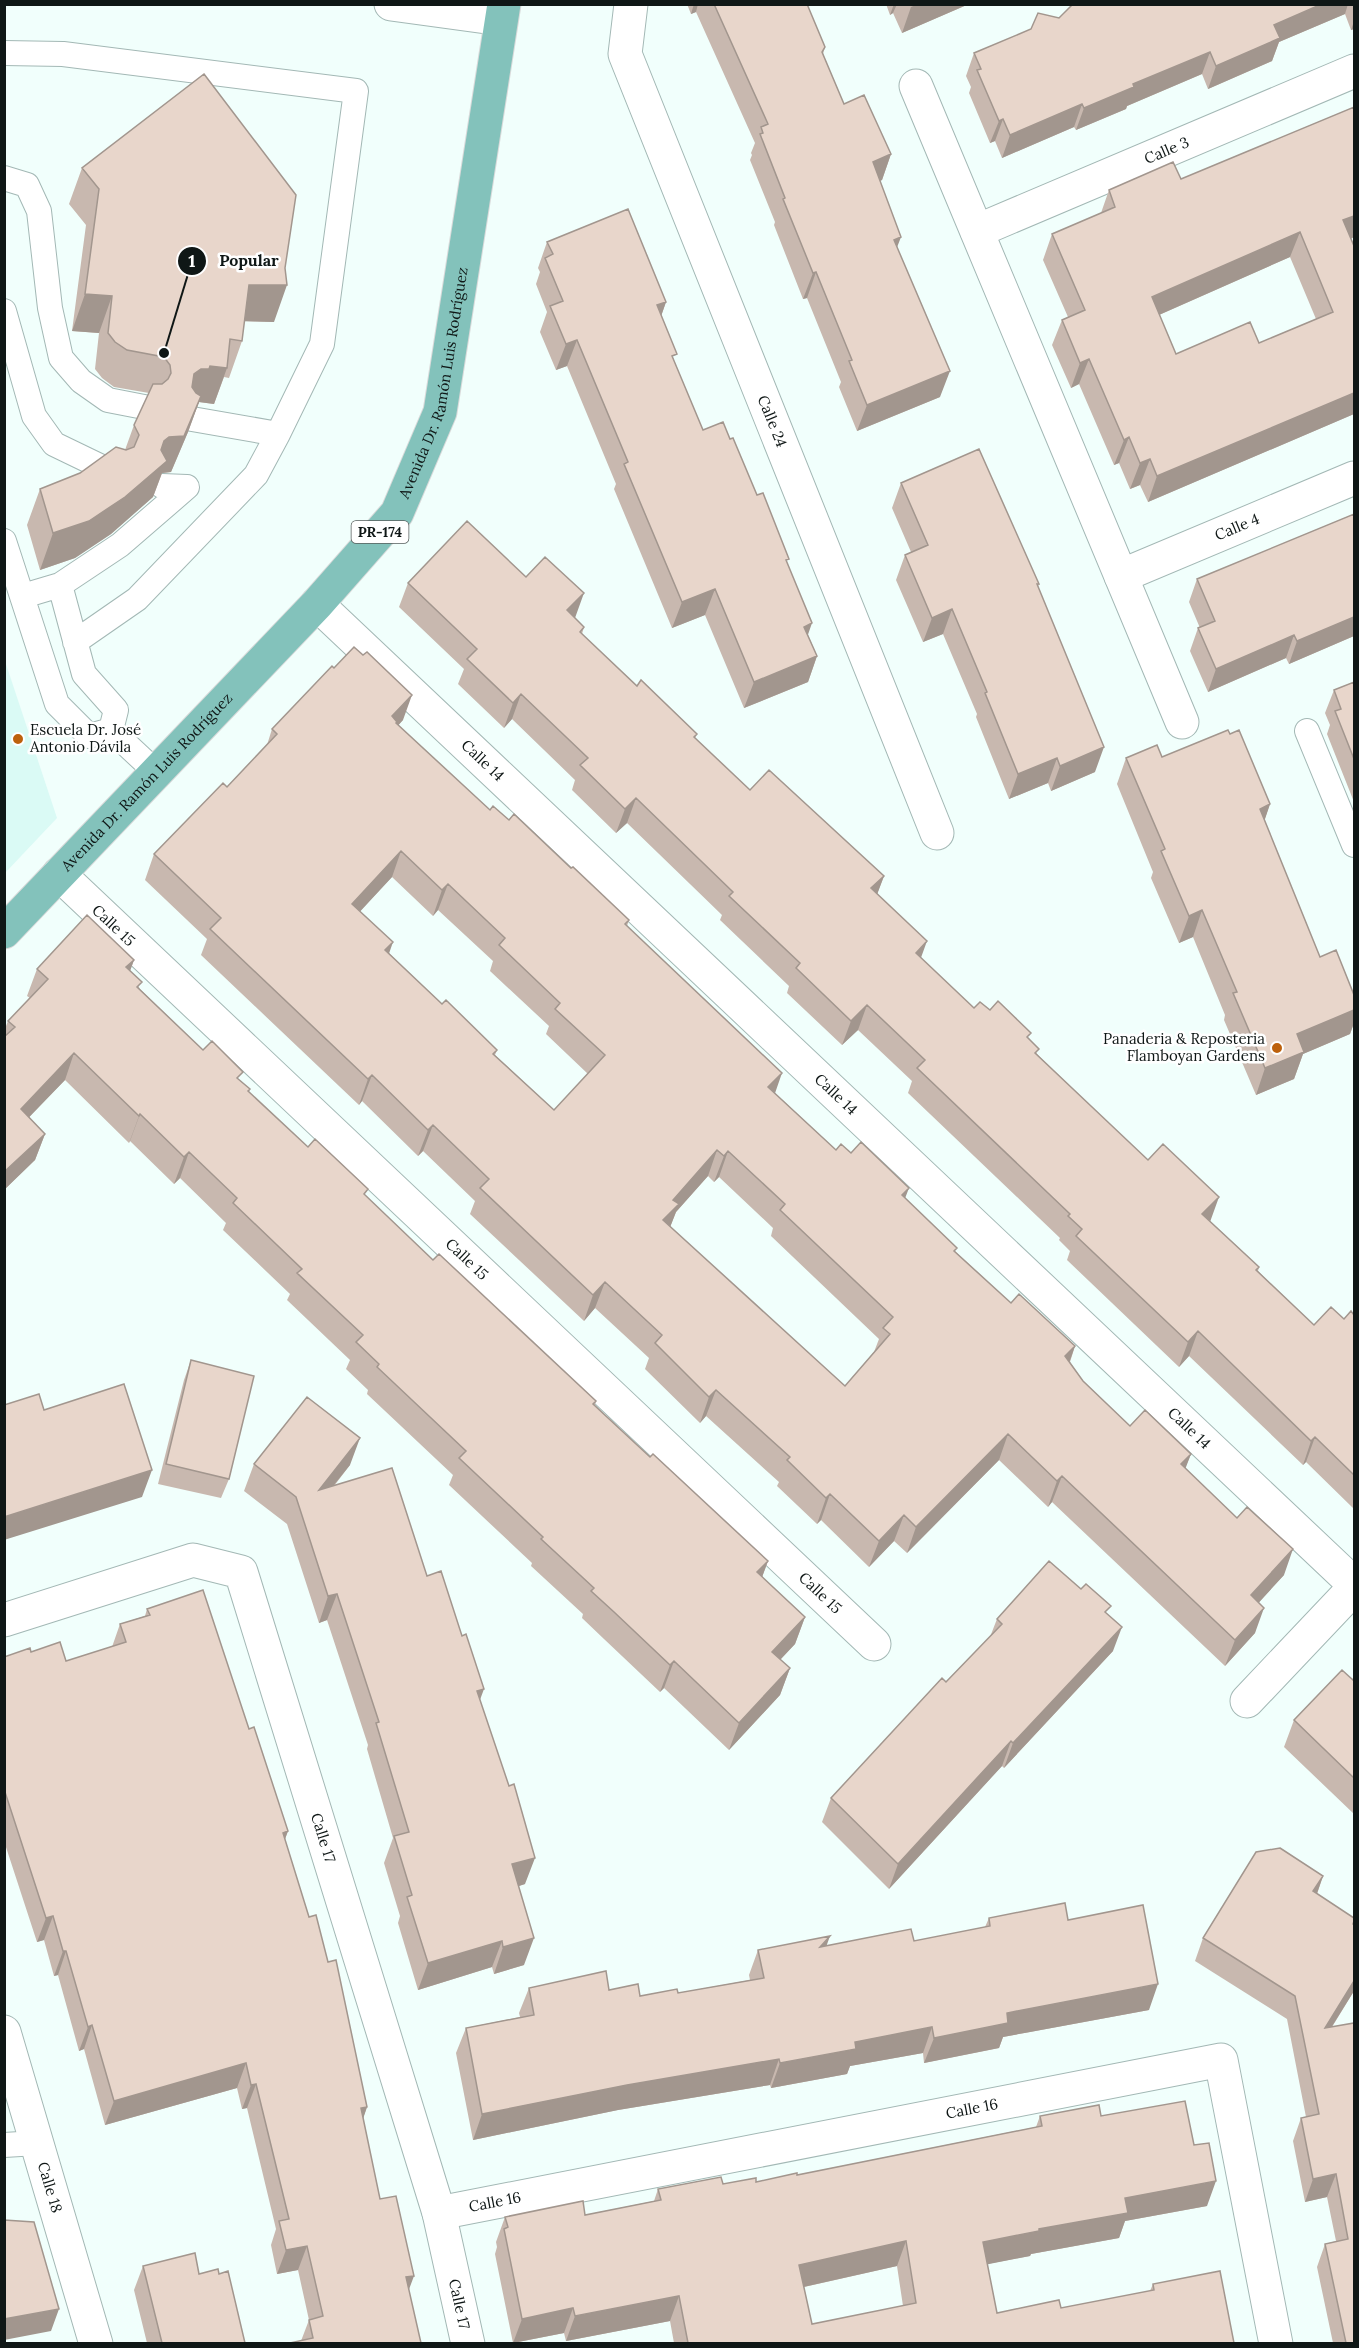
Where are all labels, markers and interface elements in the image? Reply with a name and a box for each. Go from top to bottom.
street label: Calle 3 [1141,132,1192,168]
callout: Popular [177,244,291,278]
text: 1 [188,249,196,272]
text: Popular [219,250,279,270]
street label: Avenida Dr. Ramón Luis Rodríguez [394,266,472,502]
street label: Calle 24 [754,392,791,450]
street label: Calle 4 [1212,509,1262,544]
road number: PR-174 [352,521,409,543]
street label: Avenida Dr. Ramón Luis Rodríguez [56,689,236,876]
place label: Escuela Dr. José Antonio Dávila [29,720,141,756]
marker: Escuela Dr. José Antonio Dávila [11,732,25,746]
street label: Calle 14 [458,735,509,785]
street label: Calle 15 [88,900,139,950]
place label: Panaderia & Reposteria Flamboyan Gardens [1103,1029,1265,1065]
marker: Panaderia & Reposteria Flamboyan Gardens [1270,1041,1284,1055]
street label: Calle 14 [811,1069,862,1119]
street label: Calle 15 [442,1234,493,1284]
street label: Calle 14 [1164,1403,1215,1453]
street label: Calle 15 [795,1568,846,1617]
street label: Calle 17 [307,1811,340,1865]
street label: Calle 16 [944,2094,999,2123]
street label: Calle 18 [34,2159,67,2215]
street label: Calle 16 [467,2187,523,2216]
street label: Calle 17 [445,2277,474,2331]

